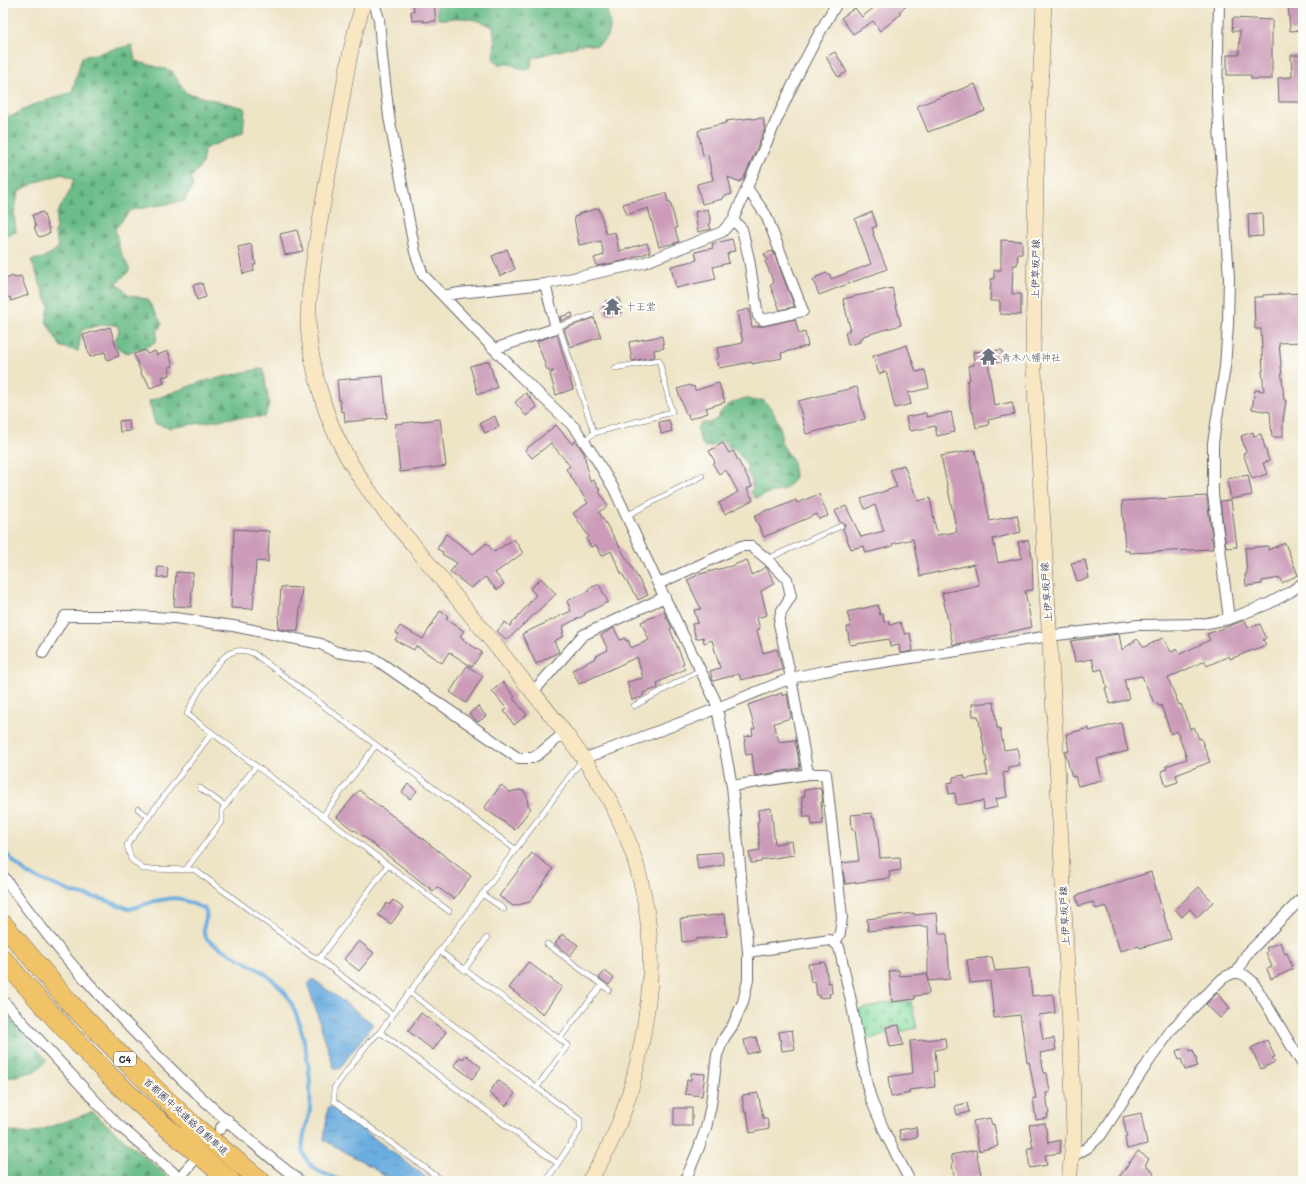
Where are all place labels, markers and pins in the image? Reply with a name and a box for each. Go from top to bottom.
temple icon: 十王堂 [603,296,623,316]
place label: 十王堂 [626,299,656,313]
temple icon: 青木八幡神社 [978,347,998,367]
place label: 青木八幡神社 [1001,350,1061,364]

